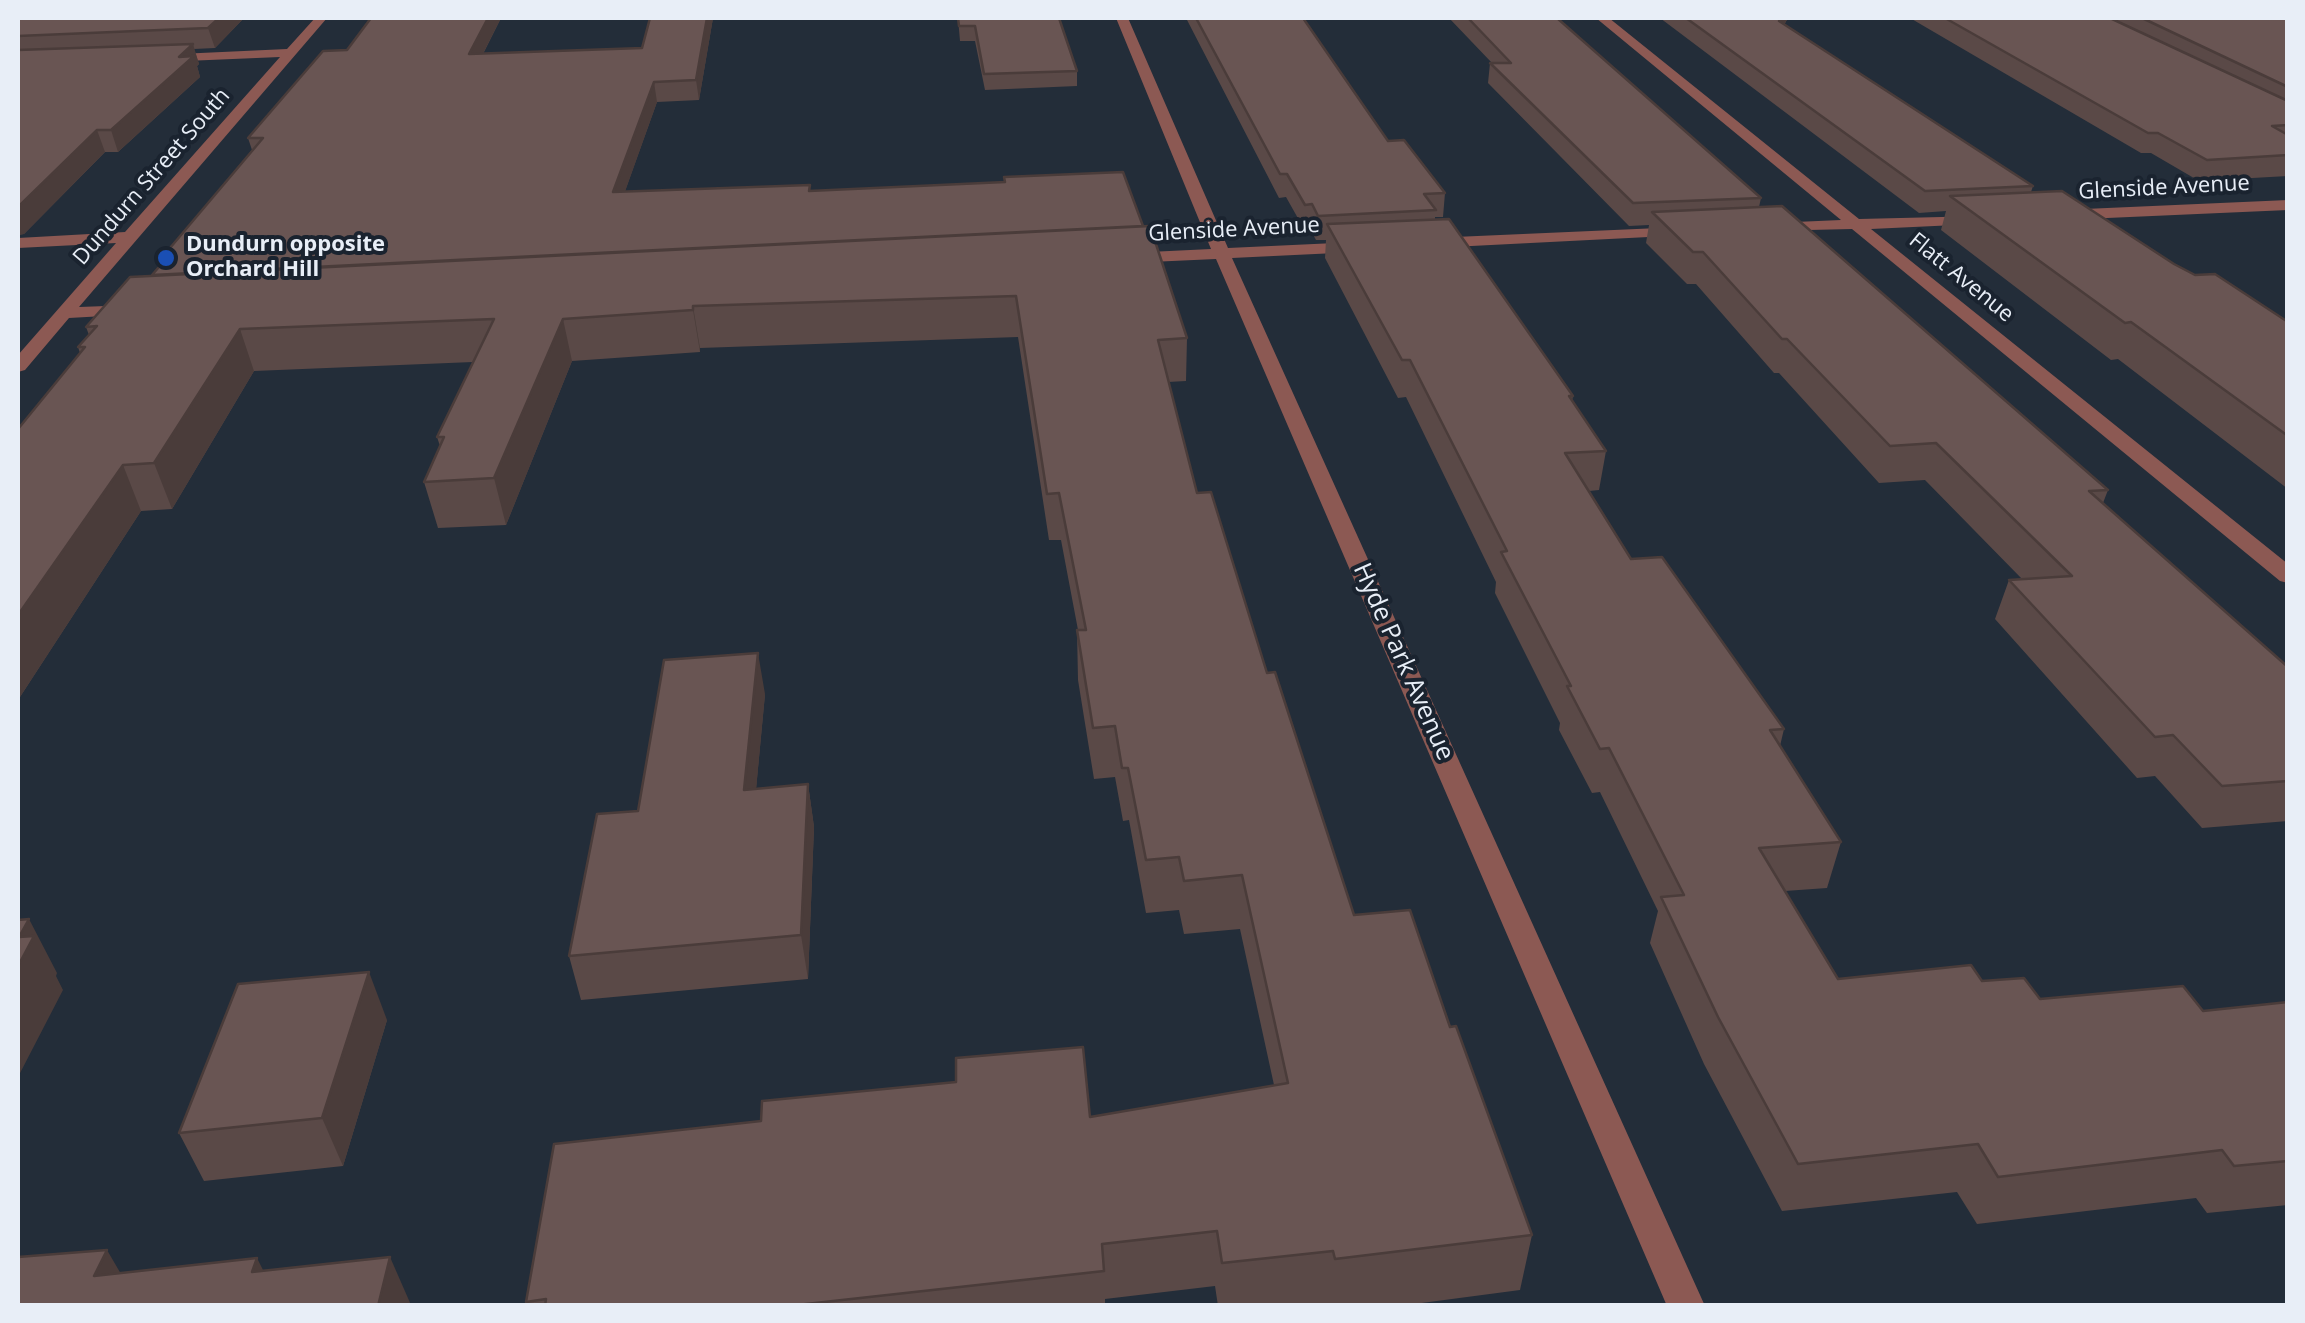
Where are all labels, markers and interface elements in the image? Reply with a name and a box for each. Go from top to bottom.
street label: Dundurn Street South [68,83,236,271]
street label: Glenside Avenue [2078,170,2250,206]
street label: Glenside Avenue [1148,212,1320,248]
street label: Flatt Avenue [1903,228,2019,328]
place label: Dundurn opposite Orchard Hill [186,232,385,284]
marker: Dundurn opposite Orchard Hill [155,247,177,269]
street label: Hyde Park Avenue [1346,559,1460,765]

